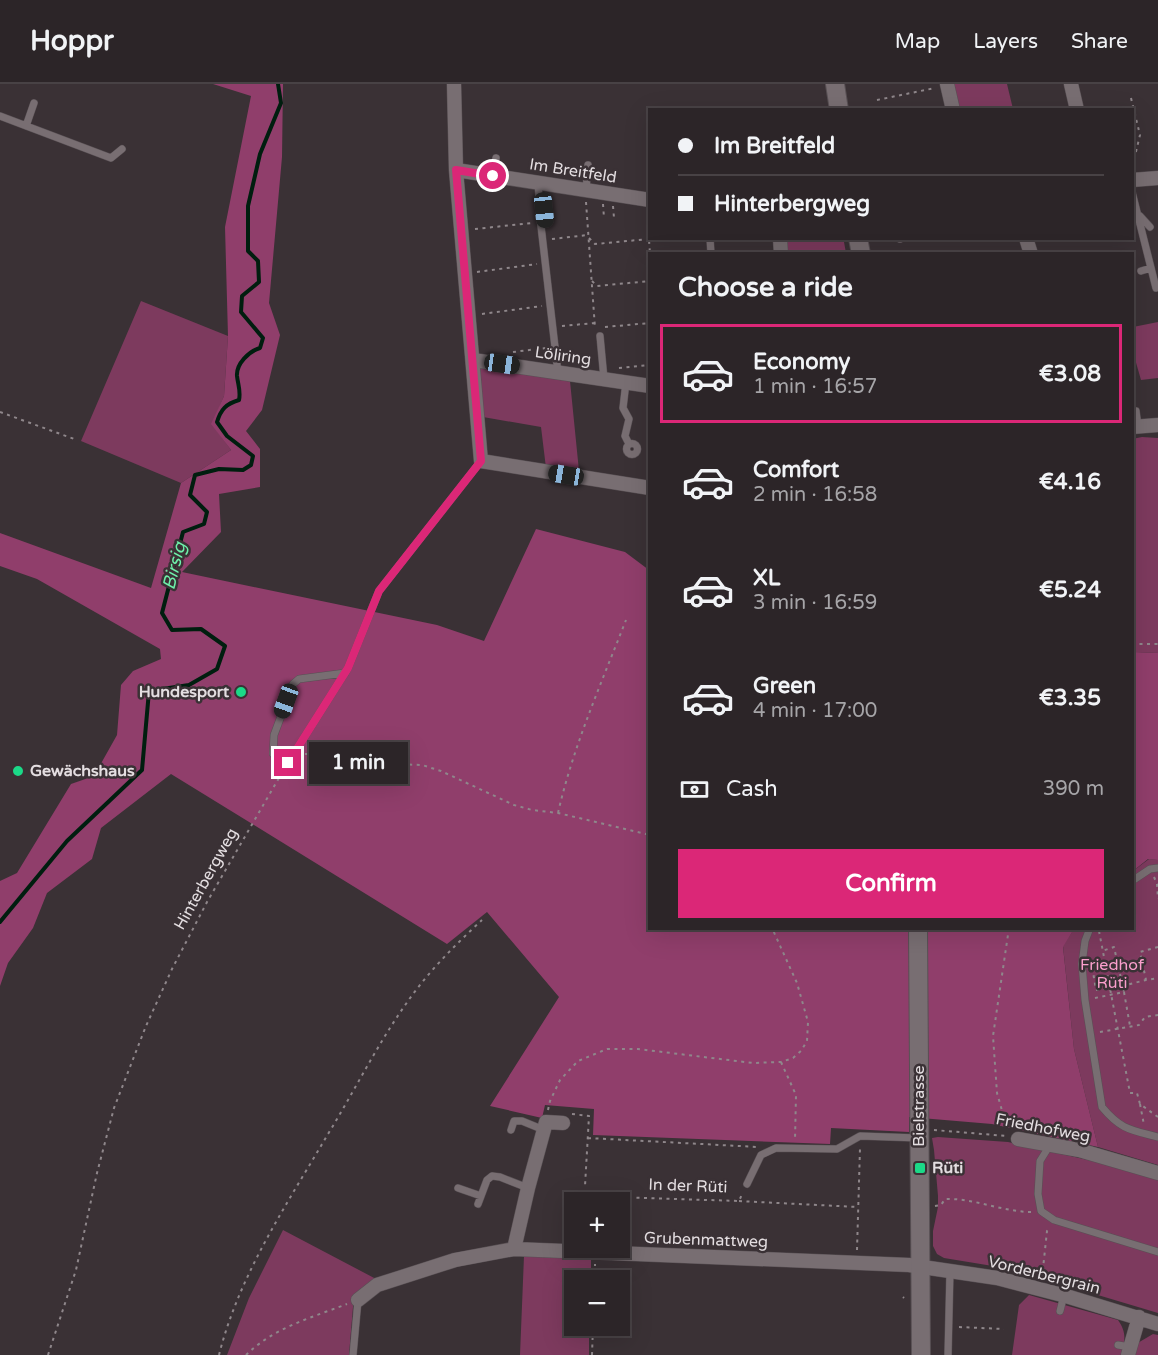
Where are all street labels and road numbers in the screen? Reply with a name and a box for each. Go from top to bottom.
street label: Im Breitfeld [528,154,618,188]
street label: Löliring [533,342,593,370]
street label: Hinterbergweg [170,825,242,933]
street label: Bielstrasse [909,1065,929,1147]
street label: Friedhofweg [994,1109,1092,1147]
street label: In der Rüti [648,1175,728,1197]
street label: Grubenmattweg [644,1228,768,1252]
street label: Vorderbergrain [986,1251,1102,1299]

